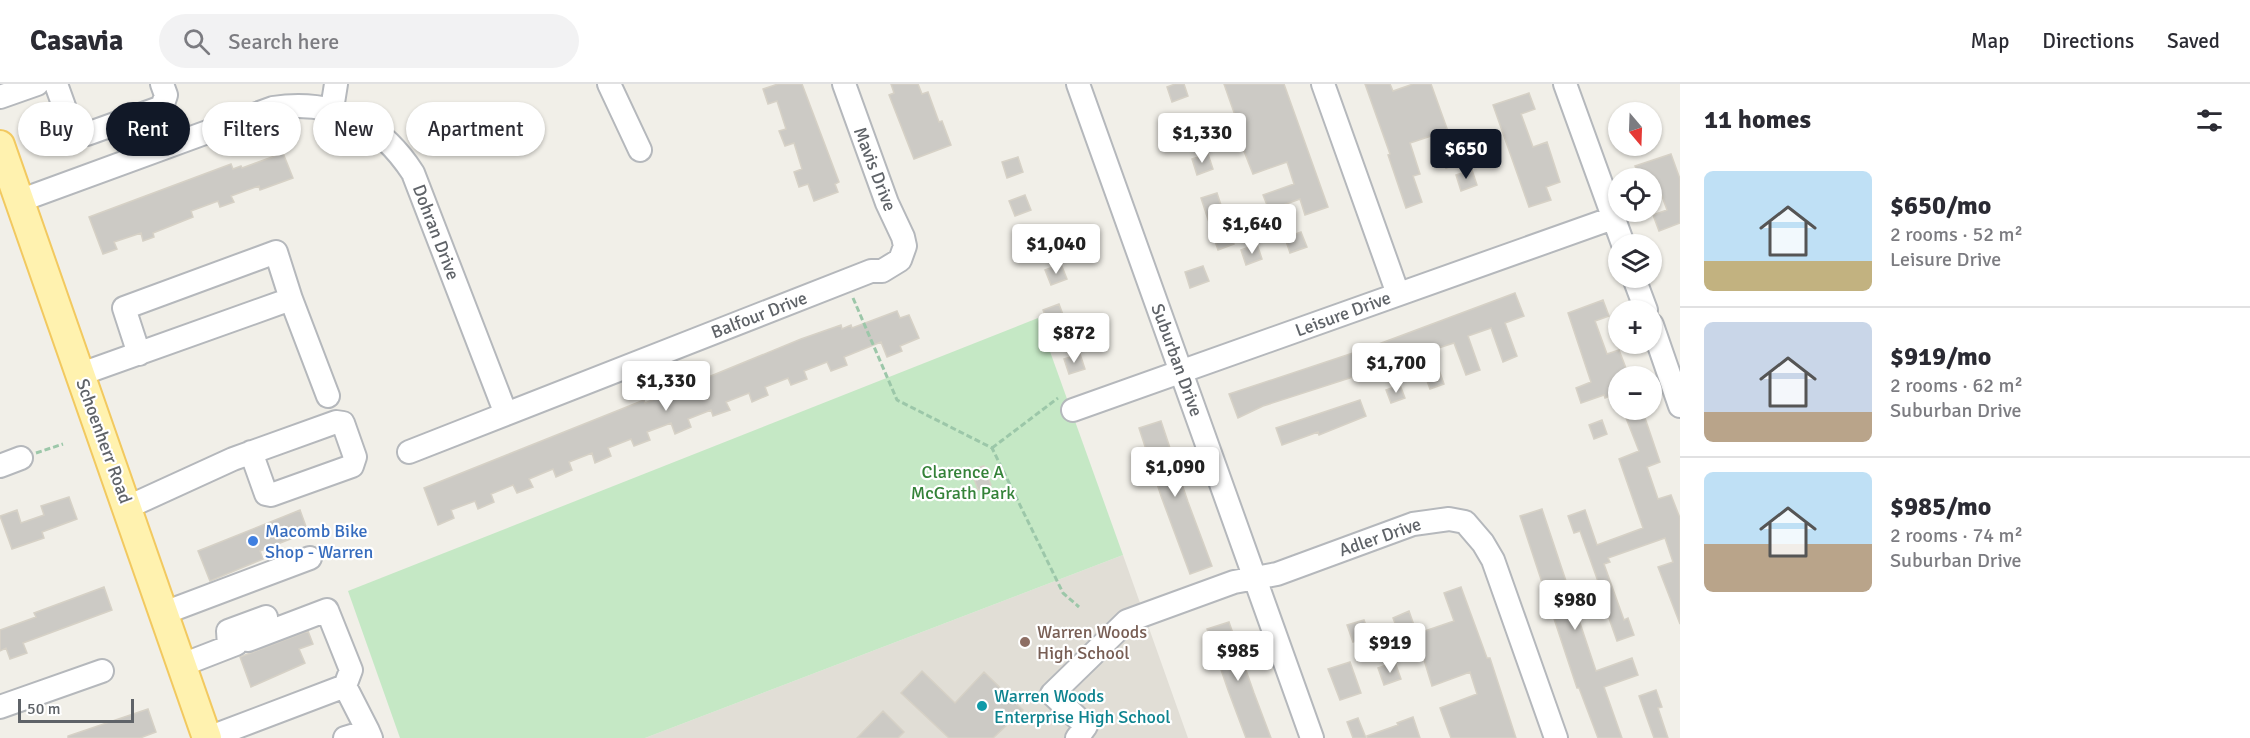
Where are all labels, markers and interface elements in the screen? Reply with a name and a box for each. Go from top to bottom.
search box [159,14,579,68]
text: Casavia [30,24,123,58]
icon: search [180,25,213,58]
text: Search here [228,28,339,55]
text: Map [1971,28,2009,54]
text: Directions [2042,28,2134,54]
text: Saved [2167,28,2220,54]
chip: Buy [18,102,94,156]
chip: Rent [106,102,190,156]
chip: Filters [202,102,301,156]
chip: New [313,102,394,156]
chip: Apartment [406,102,545,156]
north arrow [1608,102,1662,156]
map controls [1608,102,1662,420]
text: 11 homes [1704,104,1811,136]
icon: filters [2193,104,2226,137]
pin: $1,330 [1153,113,1251,164]
text: $1,330 [1172,120,1232,145]
street label: Mavis Drive [849,124,901,214]
pin: $650 [1430,129,1502,180]
text: $650 [1444,136,1488,161]
button: locate [1608,168,1662,222]
street label: Dohran Drive [408,181,464,283]
text: $650/mo [1890,190,1991,222]
icon: home [1752,195,1824,267]
pin: $1,640 [1203,204,1301,255]
text: $1,640 [1222,211,1282,236]
text: 2 rooms · 52 m² [1890,222,2023,247]
pin: $1,040 [1007,224,1105,275]
text: $1,040 [1026,231,1086,256]
button: layers [1608,234,1662,288]
text: Leisure Drive [1890,247,2001,272]
street label: Balfour Drive [708,287,810,343]
street label: Leisure Drive [1292,287,1394,341]
button: + [1608,300,1662,354]
street label: Suburban Drive [1146,301,1208,419]
pin: $872 [1038,313,1110,364]
text: $872 [1052,320,1096,345]
text: $919/mo [1890,341,1991,373]
pin: $1,700 [1347,343,1445,394]
icon: home [1752,346,1824,418]
text: $1,700 [1366,350,1426,375]
pin: $1,330 [617,361,715,412]
button: − [1608,366,1662,420]
text: $1,330 [636,368,696,393]
text: 2 rooms · 62 m² [1890,373,2023,398]
street label: Schoenherr Road [71,376,137,506]
text: Suburban Drive [1890,398,2022,423]
pin: $1,090 [1126,447,1224,498]
text: $1,090 [1145,454,1205,479]
park label: Clarence A McGrath Park [911,461,1015,504]
text: $985/mo [1890,491,1991,523]
icon: home [1752,496,1824,568]
street label: Adler Drive [1336,513,1424,561]
place label: Macomb Bike Shop - Warren [265,520,373,563]
text: 2 rooms · 74 m² [1890,523,2023,548]
marker: Macomb Bike Shop - Warren [246,534,260,548]
text: Suburban Drive [1890,548,2022,573]
pin: $980 [1539,580,1611,631]
text: $980 [1553,587,1597,612]
place label: Warren Woods High School [1037,621,1147,664]
pin: $919 [1354,623,1426,674]
text: $919 [1368,630,1412,655]
pin: $985 [1202,631,1274,682]
marker: Warren Woods High School [1018,635,1032,649]
text: $985 [1216,638,1260,663]
place label: Warren Woods Enterprise High School [994,685,1171,728]
scale bar [18,696,134,724]
text: 50 m [27,699,61,719]
marker: Warren Woods Enterprise High School [975,699,989,713]

